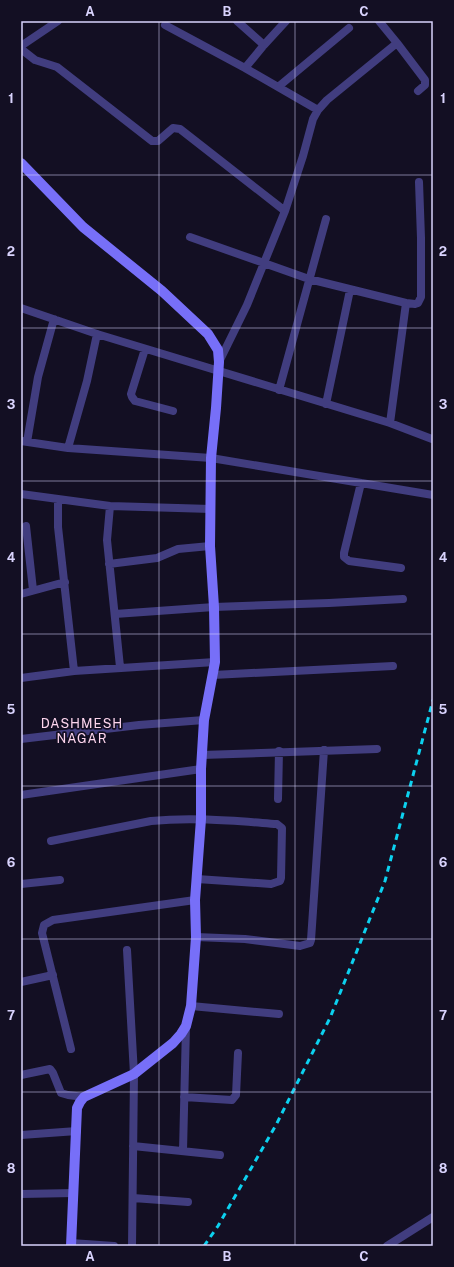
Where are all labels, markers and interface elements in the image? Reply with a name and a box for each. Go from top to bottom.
text: A [85,4,95,19]
text: B [223,4,232,19]
text: C [359,4,369,19]
text: 1 [8,91,14,106]
text: 1 [440,91,446,106]
text: 2 [7,244,15,259]
text: 2 [439,244,447,259]
text: 3 [7,397,16,412]
text: 3 [439,397,448,412]
text: 4 [7,550,16,565]
text: 4 [439,550,448,565]
text: 5 [7,702,16,717]
text: 5 [439,702,448,717]
district label: DASHMESH NAGAR [41,716,123,746]
text: 6 [7,855,16,870]
text: 6 [439,855,448,870]
text: 7 [7,1008,15,1023]
text: 7 [439,1008,447,1023]
text: 8 [7,1161,16,1176]
text: 8 [439,1161,448,1176]
text: A [85,1249,95,1264]
text: B [223,1249,232,1264]
text: C [359,1249,369,1264]

